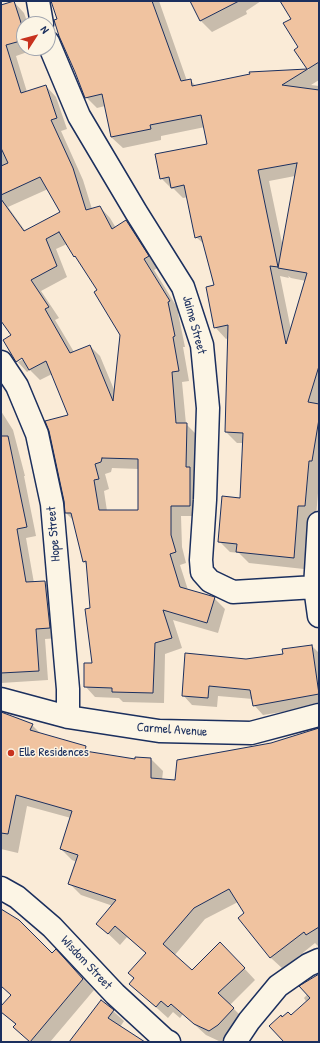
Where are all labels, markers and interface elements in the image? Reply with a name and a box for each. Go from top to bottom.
north arrow [16,16,56,56]
text: N [38,23,52,36]
street label: Jaime Street [179,294,209,356]
street label: Hope Street [44,506,64,562]
street label: Carmel Avenue [136,720,208,740]
place label: Elle Residences [19,745,89,761]
marker: Elle Residences [6,748,16,758]
street label: Wisdom Street [57,933,115,993]

